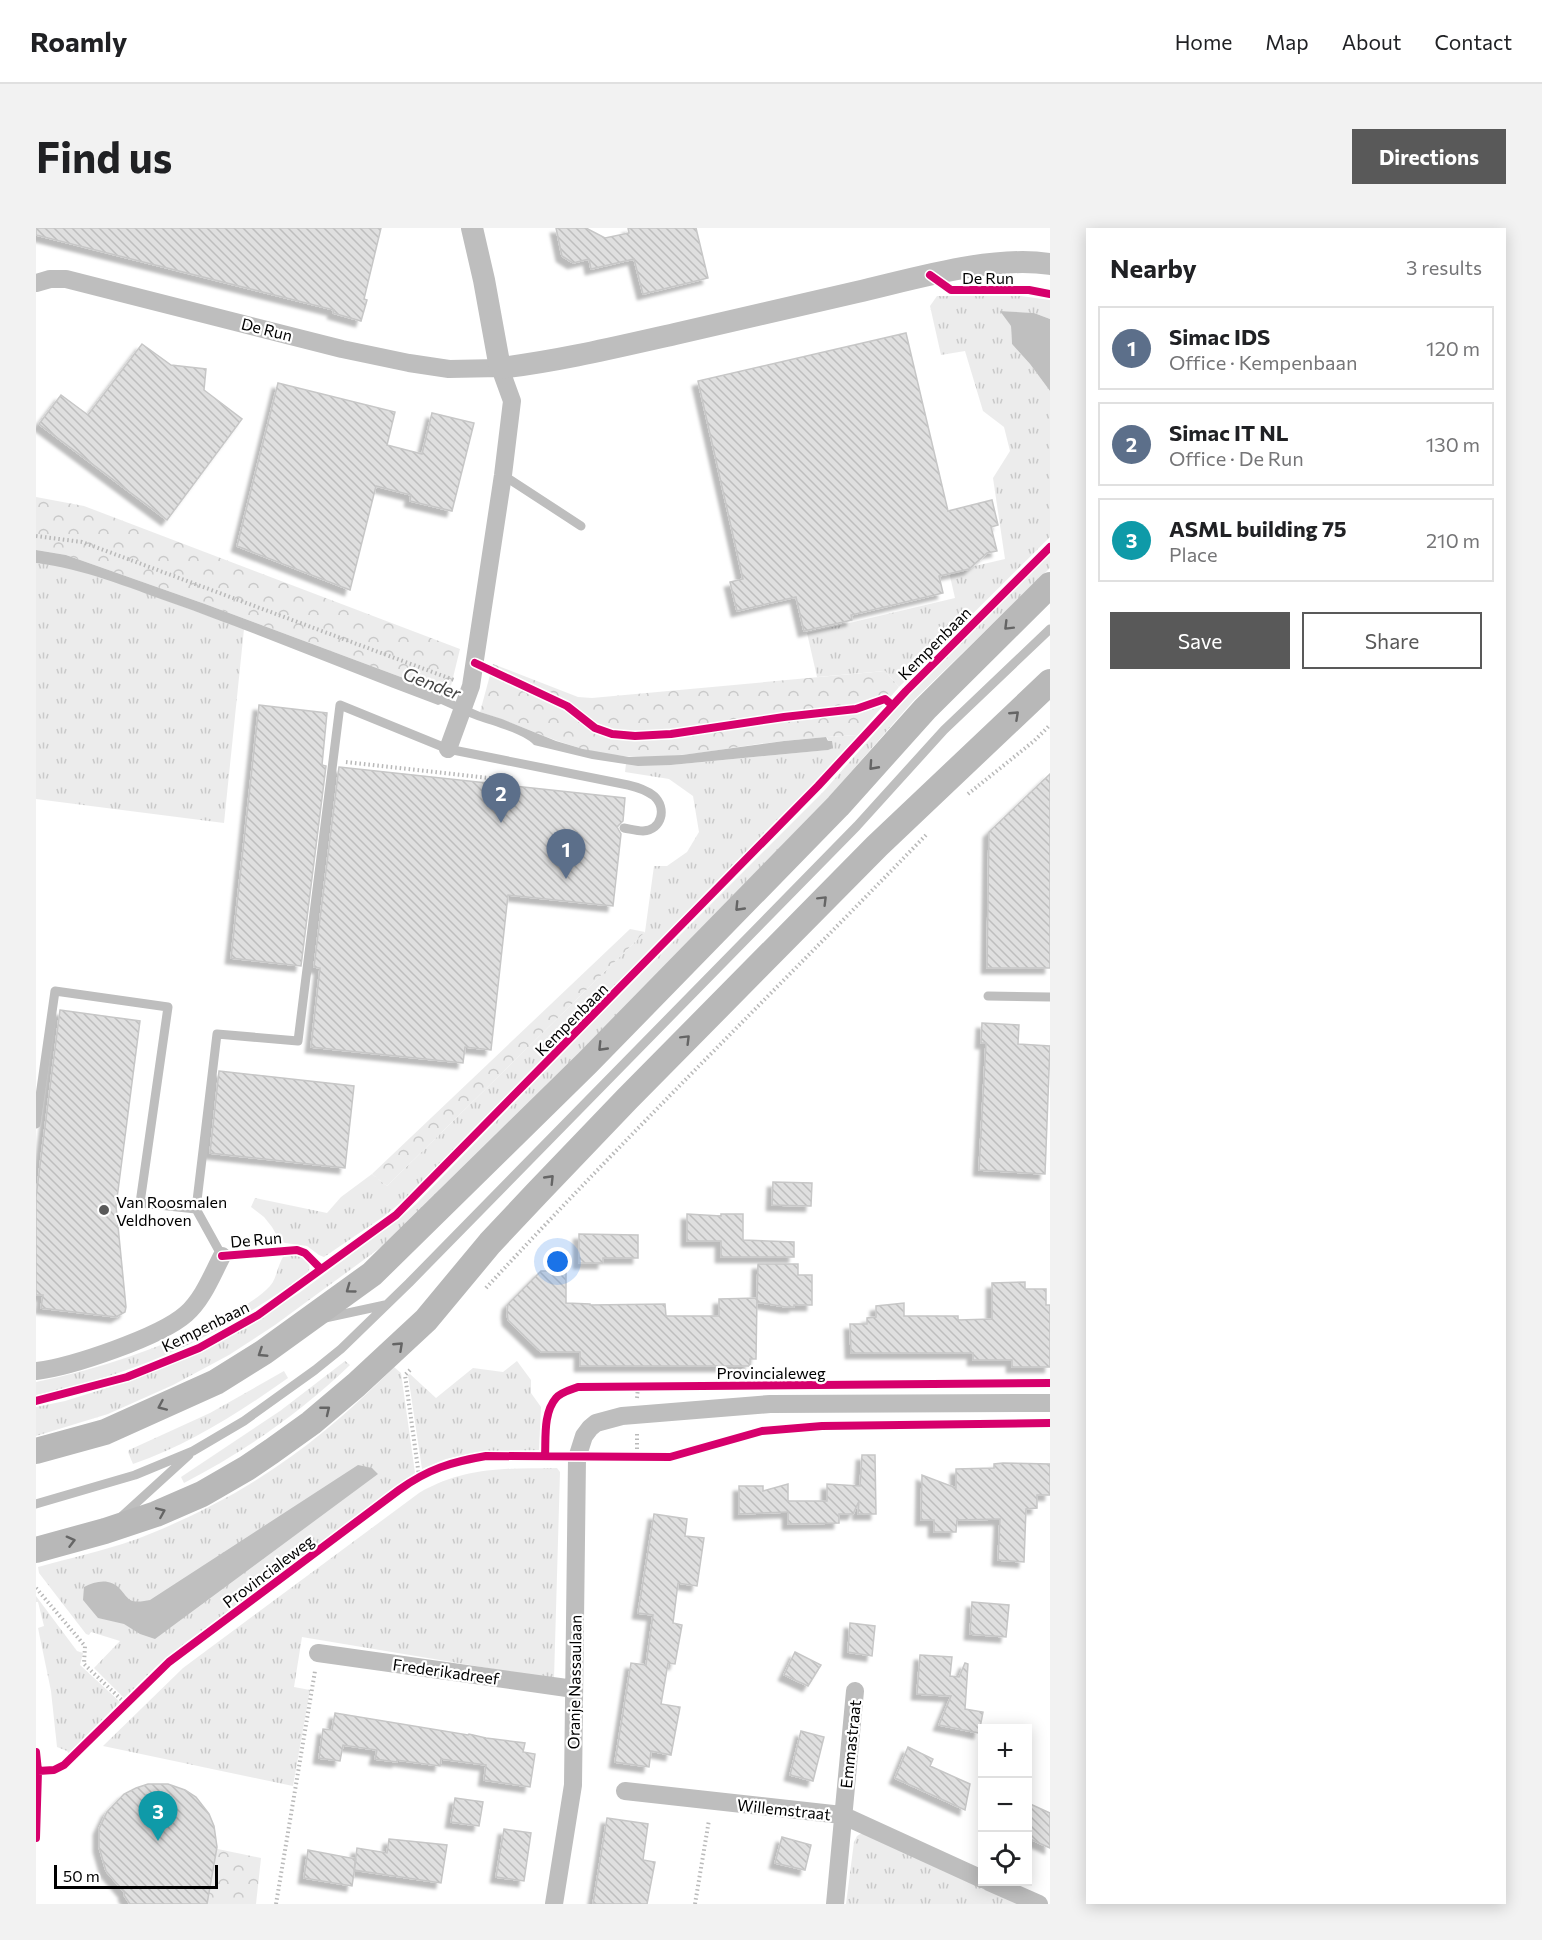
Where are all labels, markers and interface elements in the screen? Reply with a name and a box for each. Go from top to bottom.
text: Roamly [30,24,127,58]
text: Home [1175,29,1232,54]
text: Map [1265,29,1309,54]
text: About [1342,29,1401,54]
text: Contact [1434,29,1512,54]
button: Directions [1352,129,1506,184]
text: Find us [36,130,172,182]
text: Nearby [1110,252,1197,283]
text: 3 results [1406,255,1482,279]
street label: De Run [962,268,1014,287]
street label: De Run [239,313,295,345]
text: Simac IDS [1169,323,1270,350]
text: 1 [1127,336,1136,360]
text: 120 m [1426,336,1480,360]
text: Office · Kempenbaan [1169,350,1357,374]
text: Simac IT NL [1169,419,1289,446]
text: 2 [1126,432,1137,456]
text: 130 m [1426,432,1480,456]
text: Office · De Run [1169,446,1304,470]
text: ASML building 75 [1169,515,1347,542]
text: 3 [1126,528,1137,552]
text: 210 m [1426,528,1480,552]
text: Place [1169,542,1218,566]
street label: Kempenbaan [894,603,974,683]
button: Save [1110,612,1290,669]
button: Share [1302,612,1482,669]
one-way arrow [1005,618,1016,629]
water label: Gender [400,662,465,704]
one-way arrow [1008,711,1019,722]
one-way arrow [869,760,880,770]
pin: 2 [482,774,520,823]
pin: 1 [546,830,586,879]
one-way arrow [816,897,827,907]
one-way arrow [735,900,746,911]
street label: Kempenbaan [531,979,611,1059]
one-way arrow [679,1036,690,1046]
one-way arrow [599,1039,610,1050]
one-way arrow [543,1176,554,1187]
place label: Van Roosmalen Veldhoven [116,1192,227,1229]
marker: Van Roosmalen Veldhoven [97,1203,111,1217]
street label: De Run [229,1227,283,1251]
your location [543,1247,572,1276]
one-way arrow [346,1282,357,1293]
street label: Kempenbaan [158,1297,252,1355]
one-way arrow [392,1342,403,1353]
one-way arrow [257,1346,268,1357]
street label: Provincialeweg [716,1363,826,1382]
one-way arrow [158,1399,169,1411]
one-way arrow [319,1407,330,1418]
one-way arrow [154,1507,165,1519]
street label: Provincialeweg [219,1530,318,1611]
one-way arrow [66,1535,76,1548]
street label: Oranje Nassaulaan [563,1615,585,1749]
street label: Frederikadreef [392,1654,501,1688]
street label: Emmastraat [836,1698,864,1789]
map controls [978,1724,1032,1886]
button: + [978,1724,1032,1778]
button: − [978,1778,1032,1832]
pin: 3 [138,1792,178,1841]
street label: Willemstraat [736,1795,832,1823]
button: locate [978,1832,1032,1886]
scale bar [54,1862,218,1890]
text: 50 m [63,1866,100,1885]

